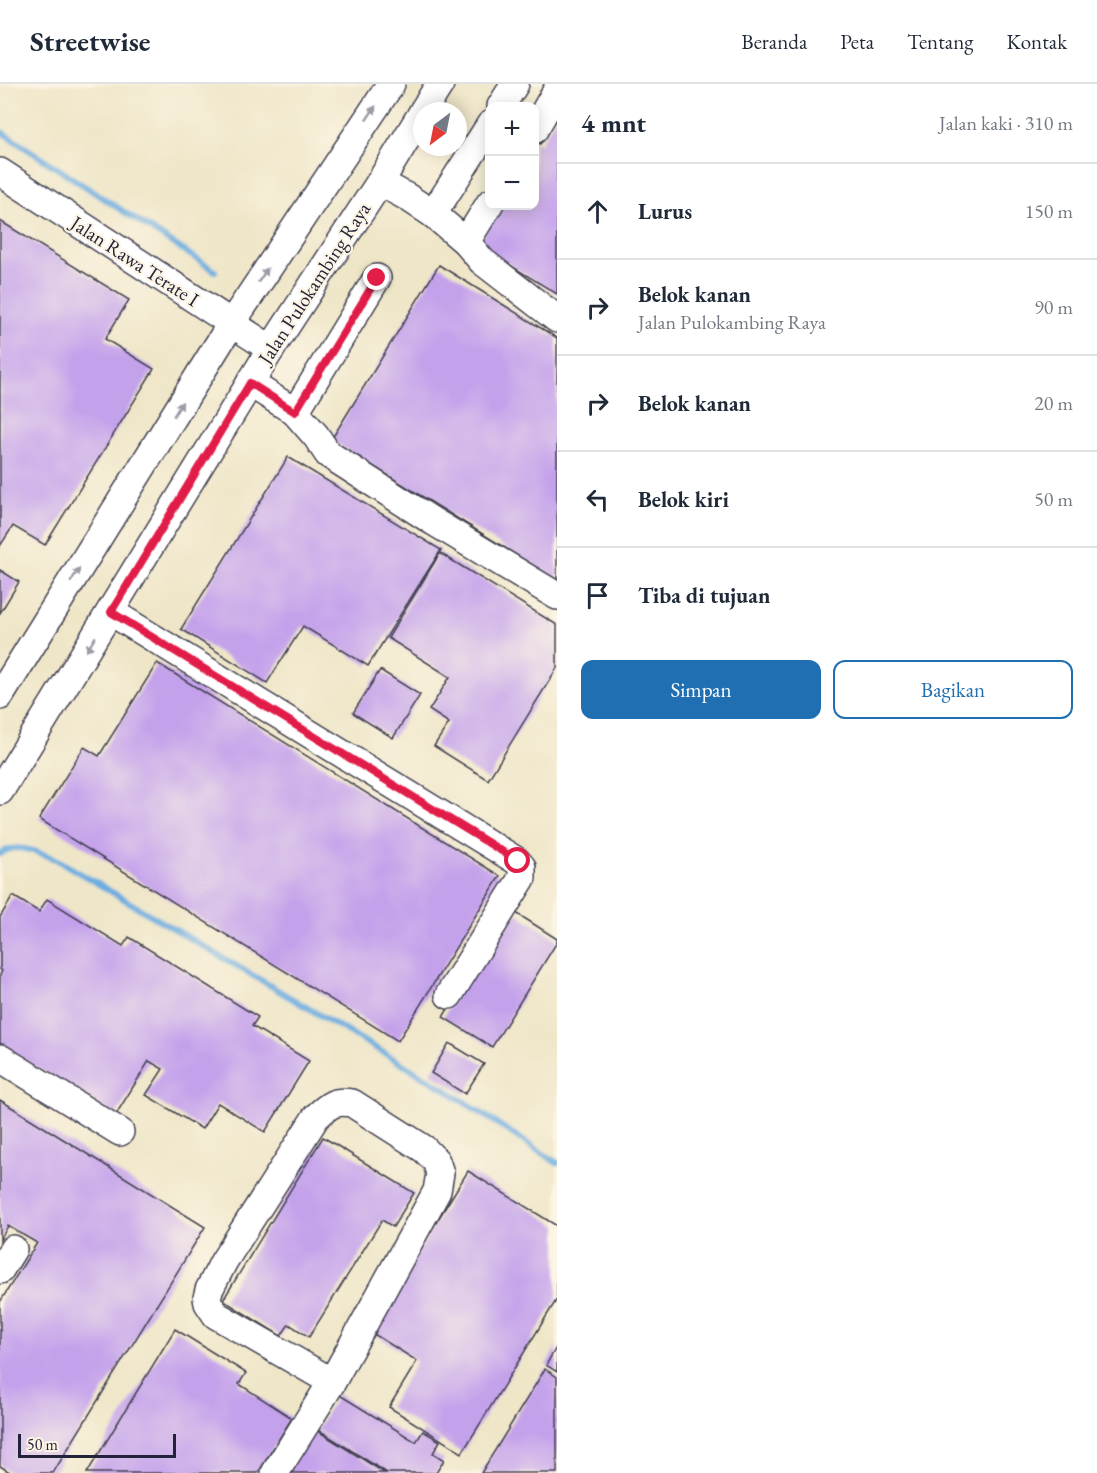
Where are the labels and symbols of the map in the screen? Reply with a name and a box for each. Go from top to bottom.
north arrow [413,102,467,156]
one-way arrow [365,105,376,121]
street label: Jalan Pulokambing Raya [251,197,376,371]
street label: Jalan Rawa Terate I [64,209,204,312]
route end [363,264,389,290]
one-way arrow [257,267,268,283]
one-way arrow [172,401,183,417]
one-way arrow [69,567,80,583]
one-way arrow [85,636,96,652]
route start [504,847,530,873]
scale bar [18,1431,176,1458]

